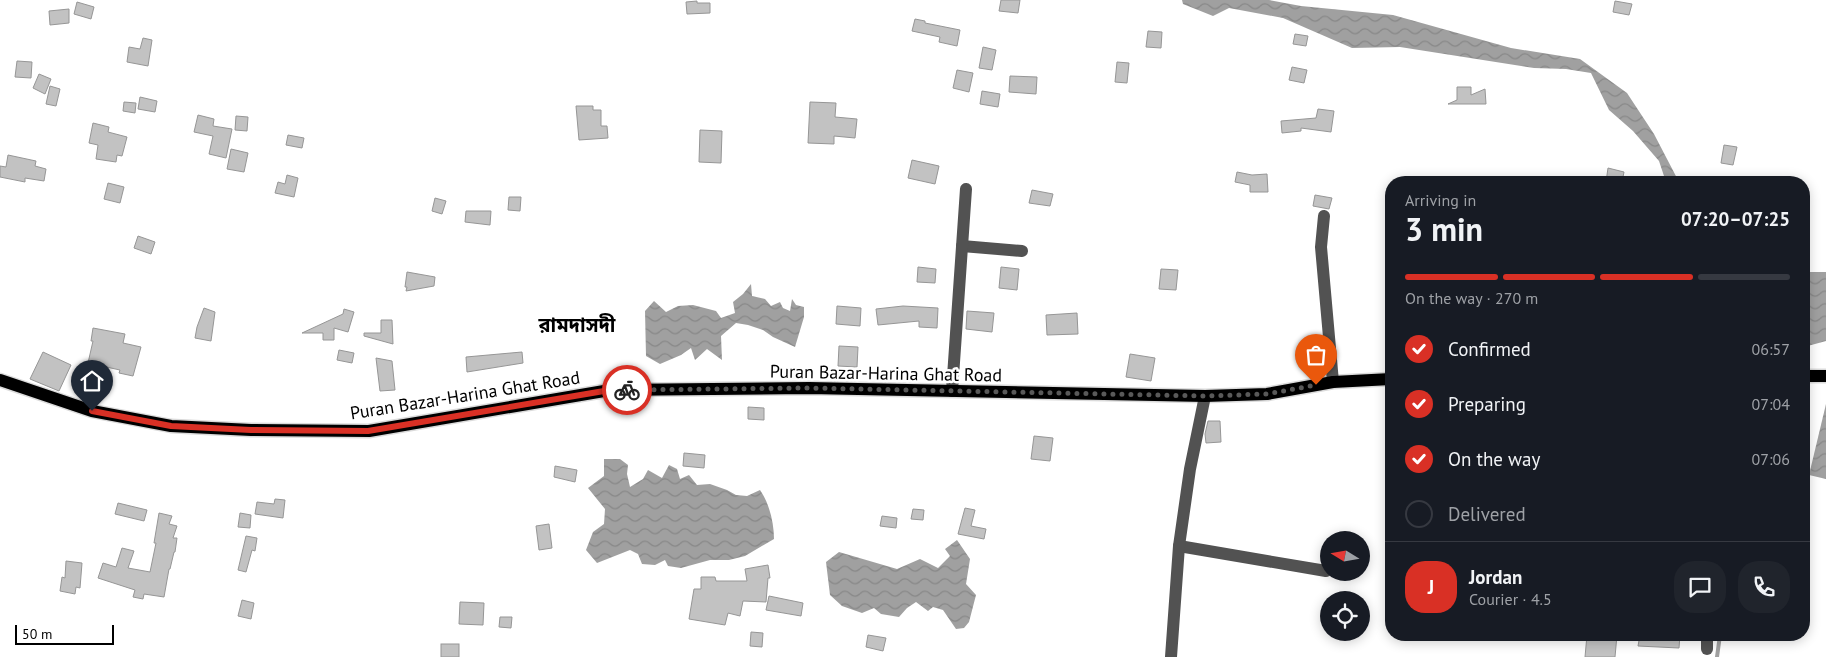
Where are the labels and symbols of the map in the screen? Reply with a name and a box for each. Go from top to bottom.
district label: রামদাসদী [537,312,616,338]
pin [1295,334,1337,385]
street label: Puran Bazar-Harina Ghat Road [770,359,1002,387]
pin [71,360,113,411]
street label: Puran Bazar-Harina Ghat Road [349,365,581,425]
courier [602,365,652,415]
north arrow [1320,531,1370,581]
scale bar [15,622,114,645]

